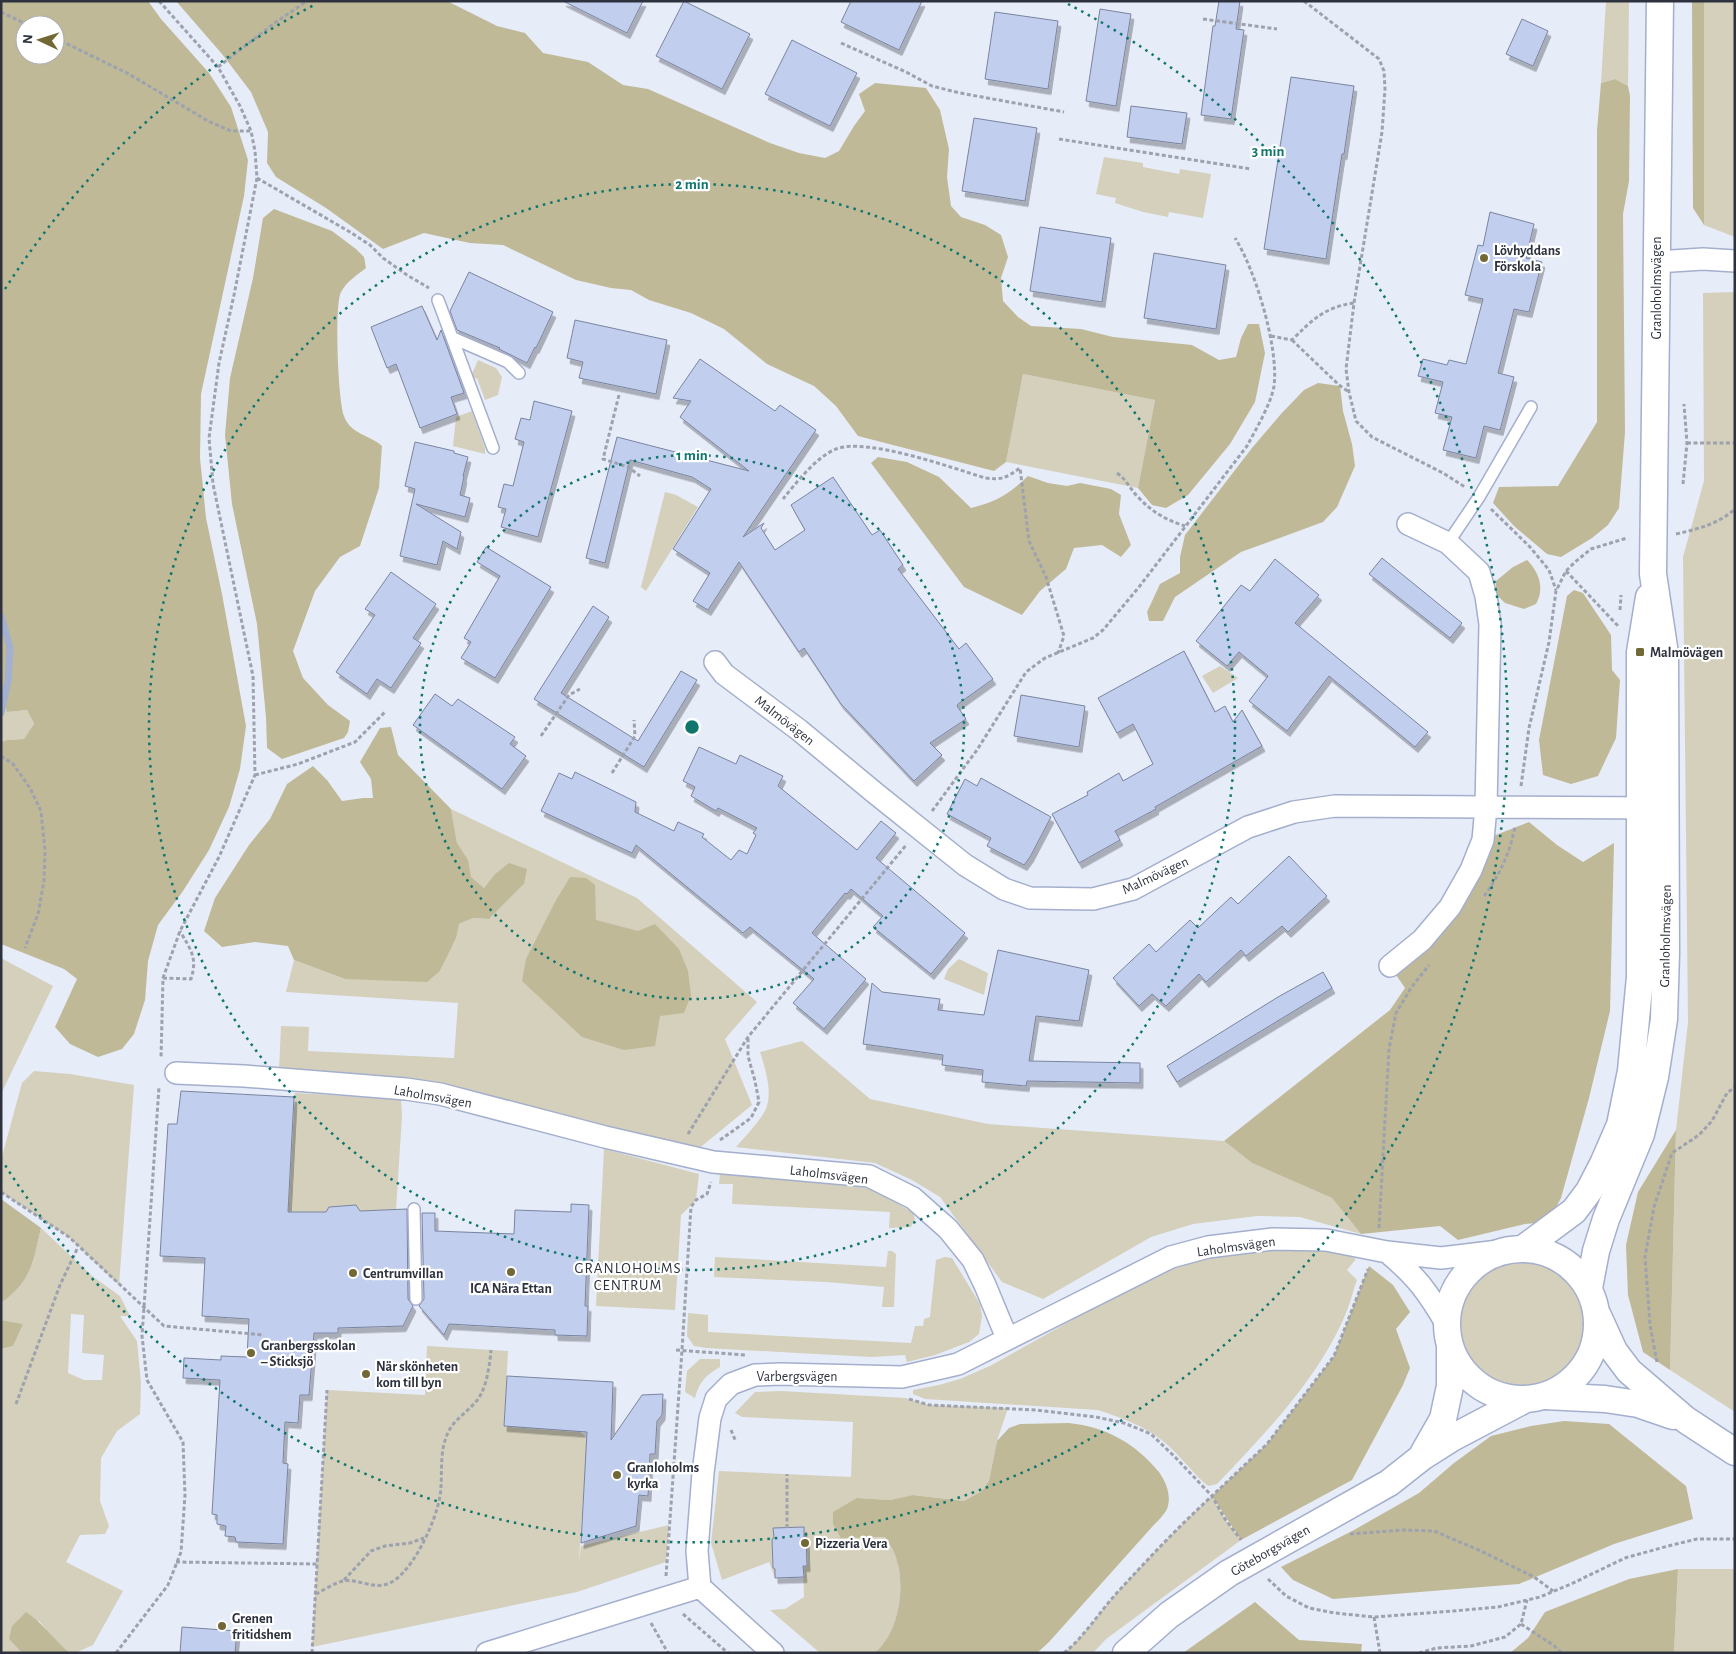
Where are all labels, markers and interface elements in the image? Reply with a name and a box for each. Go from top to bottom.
north arrow [15,15,65,65]
text: N [21,34,35,45]
text: 3 min [1252,144,1284,159]
text: 2 min [675,177,709,192]
street label: Granloholmsvägen [1650,236,1664,340]
place label: Lövhyddans Förskola [1494,244,1560,274]
marker: Lövhyddans Förskola [1478,252,1490,264]
text: 1 min [676,448,708,463]
marker: Malmövägen [1634,646,1646,658]
place label: Malmövägen [1650,646,1723,660]
street label: Malmövägen [752,693,817,748]
centre of rings [683,718,701,736]
street label: Malmövägen [1120,854,1191,897]
street label: Granloholmsvägen [1658,884,1674,988]
street label: Laholmsvägen [393,1083,473,1111]
street label: Laholmsvägen [789,1163,869,1187]
street label: Laholmsvägen [1196,1235,1276,1259]
district label: GRANLOHOLMS CENTRUM [574,1261,682,1293]
marker: ICA Nära Ettan [505,1266,517,1278]
marker: Centrumvillan [347,1267,359,1279]
place label: Centrumvillan [363,1267,443,1281]
place label: ICA Nära Ettan [470,1282,552,1296]
place label: Granbergsskolan – Sticksjö [260,1339,356,1369]
marker: Granbergsskolan – Sticksjö [245,1347,257,1359]
place label: När skönheten kom till byn [376,1360,458,1390]
marker: När skönheten kom till byn [360,1368,372,1380]
street label: Varbergsvägen [757,1370,837,1384]
place label: Granloholms kyrka [627,1461,699,1491]
marker: Granloholms kyrka [611,1469,623,1481]
street label: Göteborgsvägen [1229,1523,1312,1579]
marker: Pizzeria Vera [799,1537,811,1549]
place label: Pizzeria Vera [815,1537,888,1551]
place label: Grenen fritidshem [232,1612,292,1642]
marker: Grenen fritidshem [216,1620,228,1632]

